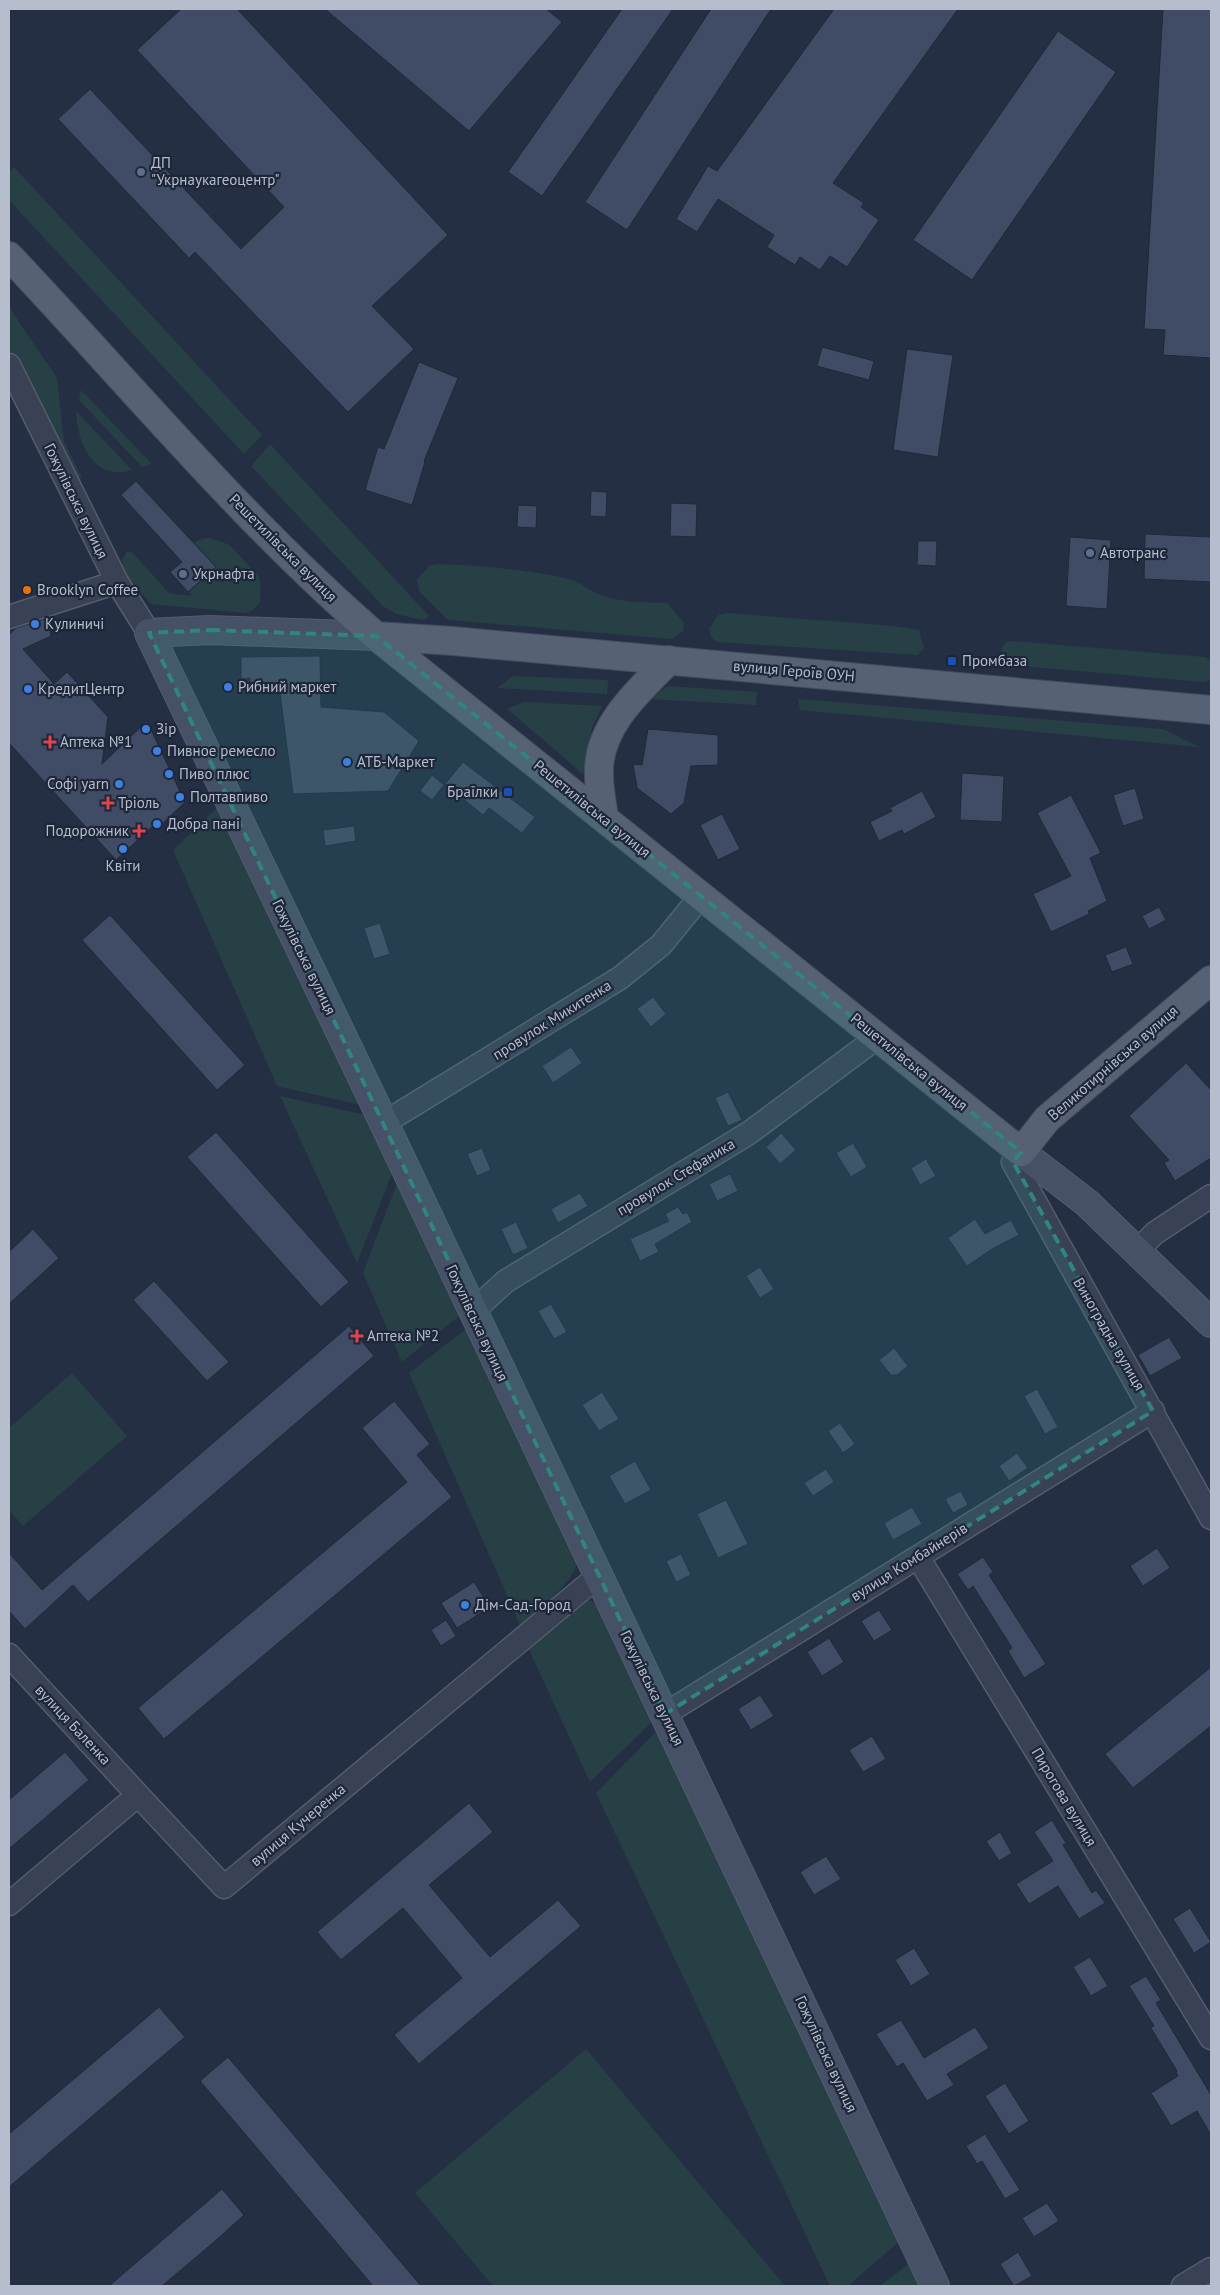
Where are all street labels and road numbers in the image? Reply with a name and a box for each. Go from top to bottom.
street label: Гожулівська вулиця [40,440,113,562]
street label: Решетилівська вулиця [225,490,341,606]
street label: вулиця Героїв ОУН [732,656,856,685]
street label: Решетилівська вулиця [530,756,655,862]
street label: Гожулівська вулиця [268,896,341,1018]
street label: провулок Микитенка [489,975,615,1064]
street label: Великотирнівська вулиця [1044,1001,1182,1124]
street label: Решетилівська вулиця [847,1009,972,1115]
street label: провулок Стефаника [613,1134,738,1219]
street label: Гожулівська вулиця [442,1262,513,1384]
street label: Виноградна вулиця [1069,1274,1149,1394]
street label: вулиця Комбайнерів [847,1518,971,1605]
street label: Гожулівська вулиця [616,1627,689,1749]
street label: вулиця Баленка [31,1681,115,1769]
street label: Пирогова вулиця [1027,1744,1101,1850]
street label: вулиця Кучеренка [246,1779,349,1870]
street label: Гожулівська вулиця [791,1993,862,2115]

